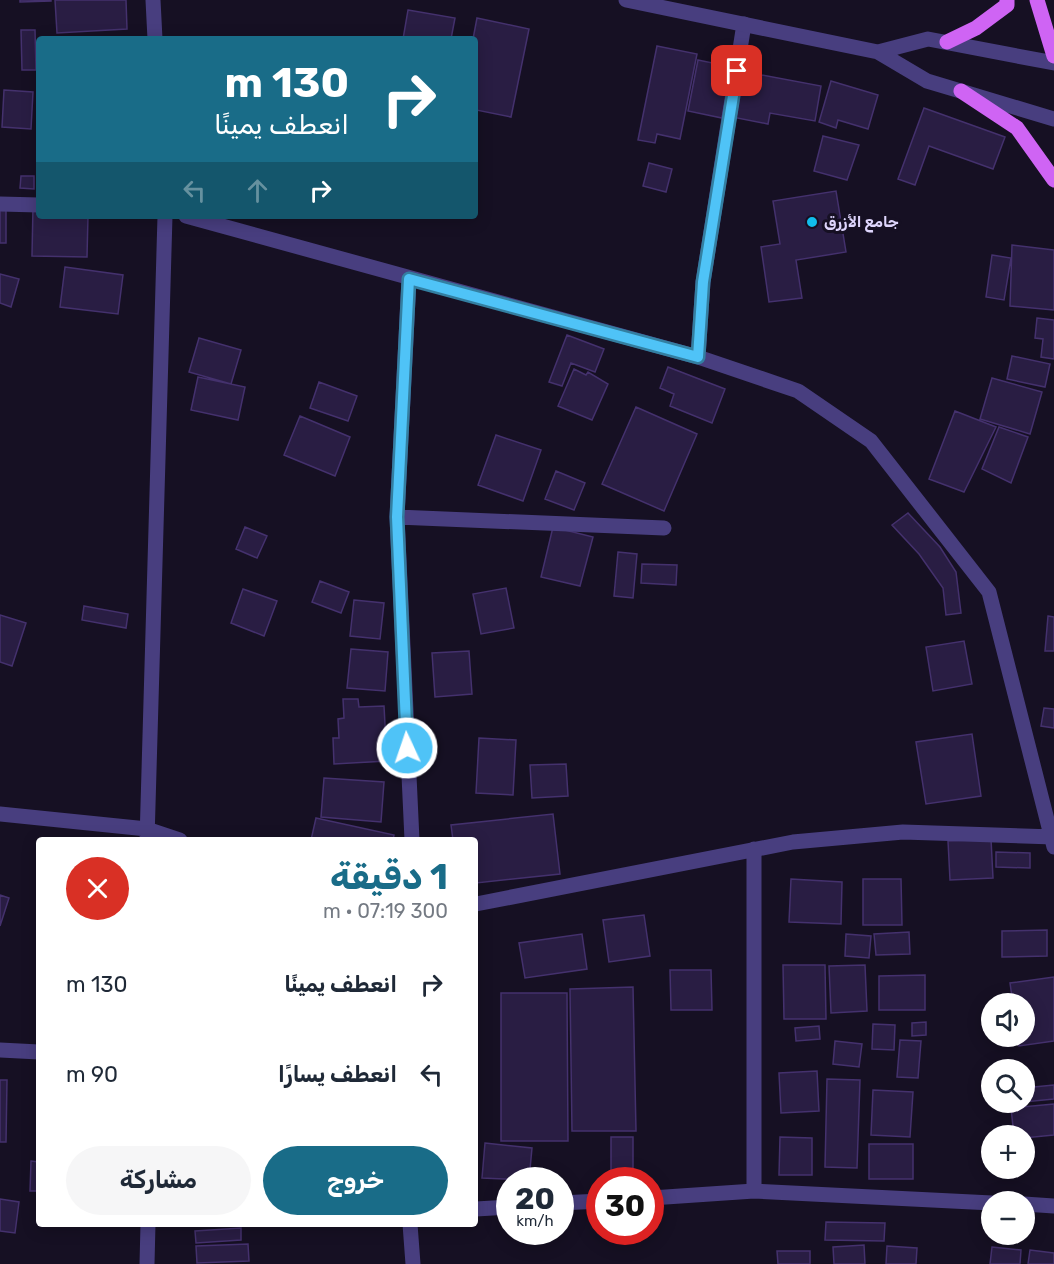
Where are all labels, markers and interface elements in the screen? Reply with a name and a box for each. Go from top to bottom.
pin [711,45,762,96]
icon: arrive [720,54,753,87]
text: 130 m [224,58,349,108]
icon: right [370,60,448,138]
text: انعطف يمينًا [214,109,349,141]
icon: left [178,174,211,207]
icon: ahead [241,174,274,207]
icon: right [304,174,337,207]
place label: جامع الأزرق [824,213,899,233]
marker: جامع الأزرق [805,215,819,229]
position arrow [375,716,439,780]
text: 1 دقيقة [330,855,448,898]
button: close [66,857,129,920]
text: 300 m · 07:19 [323,899,448,923]
icon: right [415,968,448,1001]
text: 130 m [66,971,128,998]
text: انعطف يمينًا [284,971,397,998]
map controls [981,993,1035,1245]
button: sound [981,993,1035,1047]
icon: left [415,1058,448,1091]
button: search [981,1059,1035,1113]
text: 90 m [66,1061,118,1088]
text: انعطف يسارًا [278,1061,397,1088]
button: + [981,1125,1035,1179]
button: مشاركة [66,1146,251,1215]
button: خروج [263,1146,448,1215]
speed limit sign: 30 [586,1167,664,1245]
text: 20 [515,1181,555,1217]
button: − [981,1191,1035,1245]
text: km/h [516,1212,554,1230]

